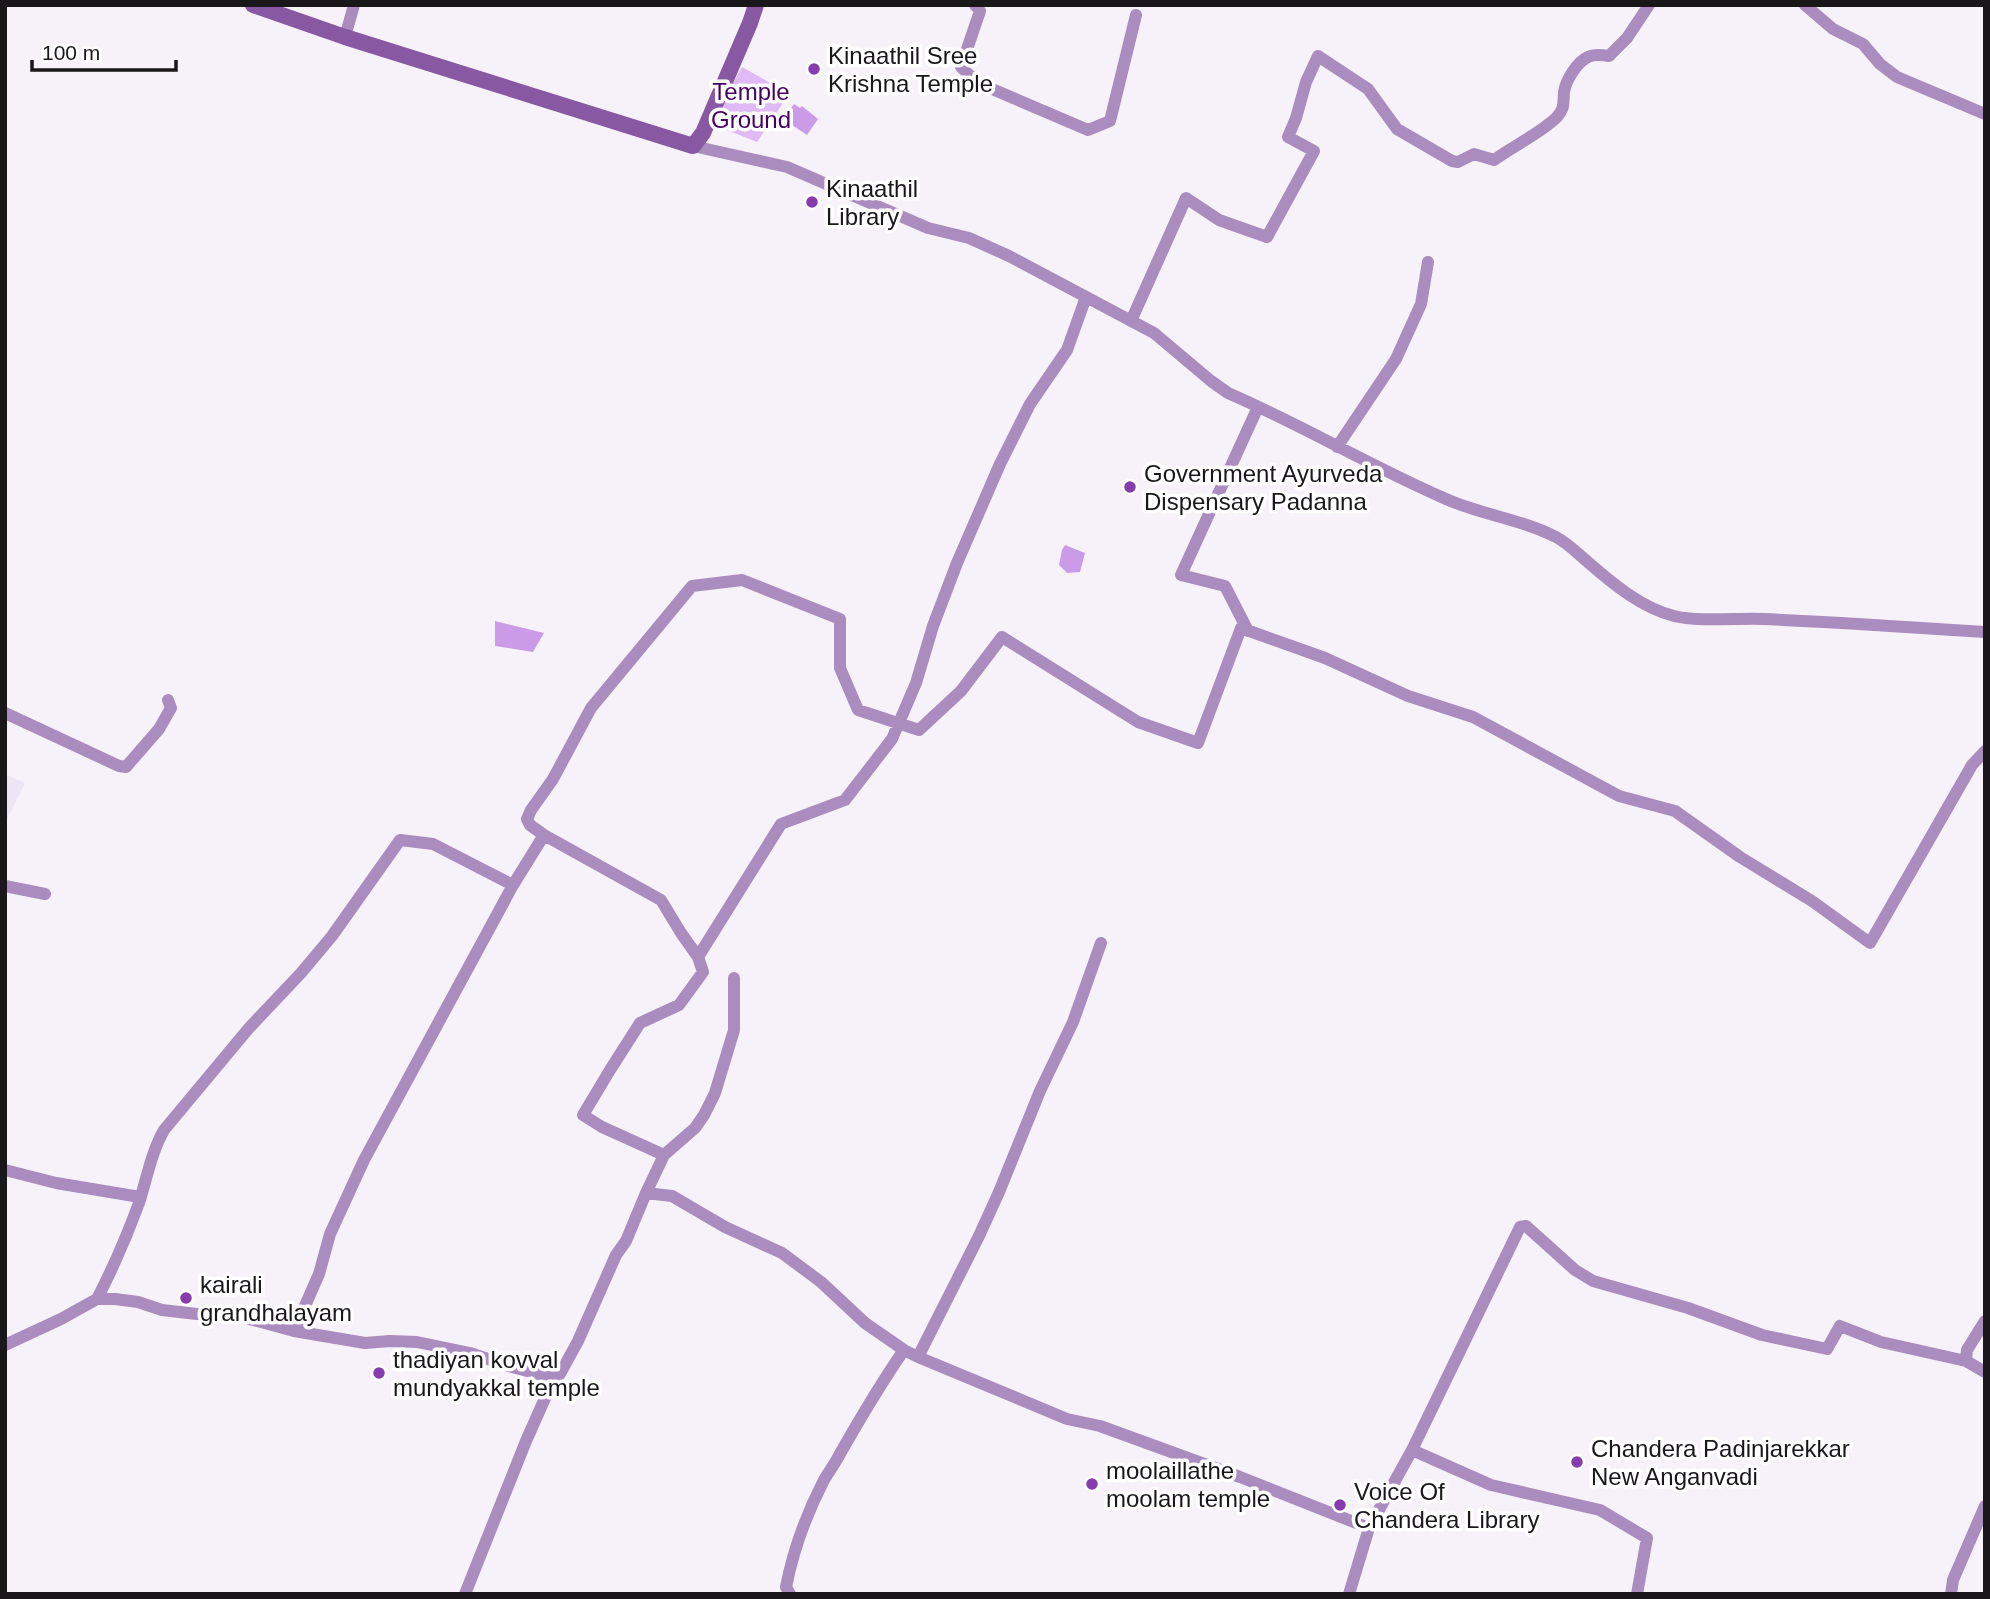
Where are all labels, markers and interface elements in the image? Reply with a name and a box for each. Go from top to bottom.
scale bar [32,28,175,72]
text: 100 m [42,41,100,64]
place label: Kinaathil Sree Krishna Temple [828,42,993,97]
marker: Kinaathil Sree Krishna Temple [806,61,822,77]
park label: Temple Ground [711,78,791,133]
place label: Kinaathil Library [826,175,918,230]
marker: Kinaathil Library [804,194,820,210]
place label: Government Ayurveda Dispensary Padanna [1144,460,1383,515]
marker: Government Ayurveda Dispensary Padanna [1122,479,1138,495]
place label: kairali grandhalayam [200,1271,352,1326]
marker: kairali grandhalayam [178,1290,194,1306]
place label: thadiyan kovval mundyakkal temple [393,1346,600,1401]
marker: thadiyan kovval mundyakkal temple [371,1365,387,1381]
place label: Chandera Padinjarekkar New Anganvadi [1591,1435,1850,1490]
marker: Chandera Padinjarekkar New Anganvadi [1569,1454,1585,1470]
place label: moolaillathe moolam temple [1106,1457,1270,1512]
marker: moolaillathe moolam temple [1084,1476,1100,1492]
place label: Voice Of Chandera Library [1354,1478,1539,1533]
marker: Voice Of Chandera Library [1332,1497,1348,1513]

